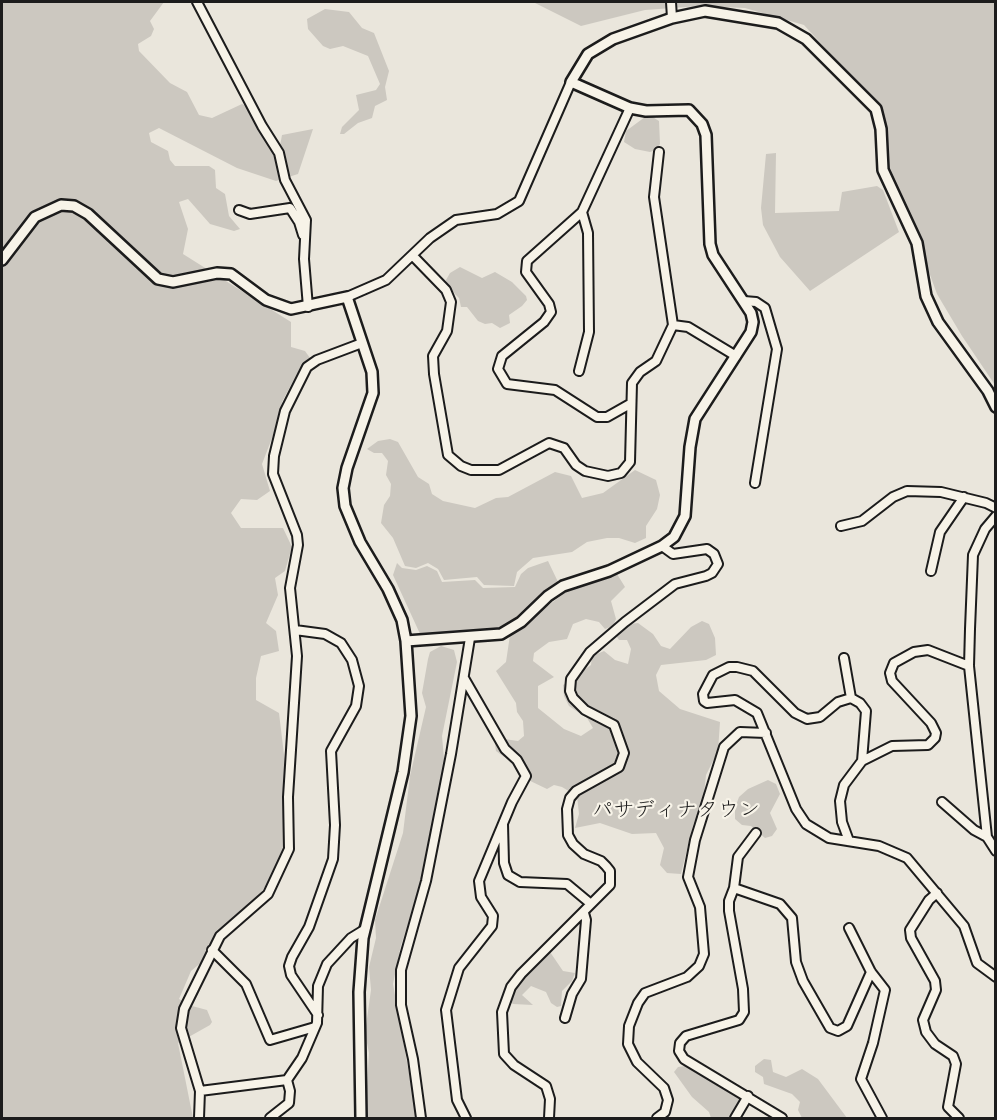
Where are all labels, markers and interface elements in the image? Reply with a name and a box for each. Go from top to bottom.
district label: パサディナタウン [592,800,760,826]

